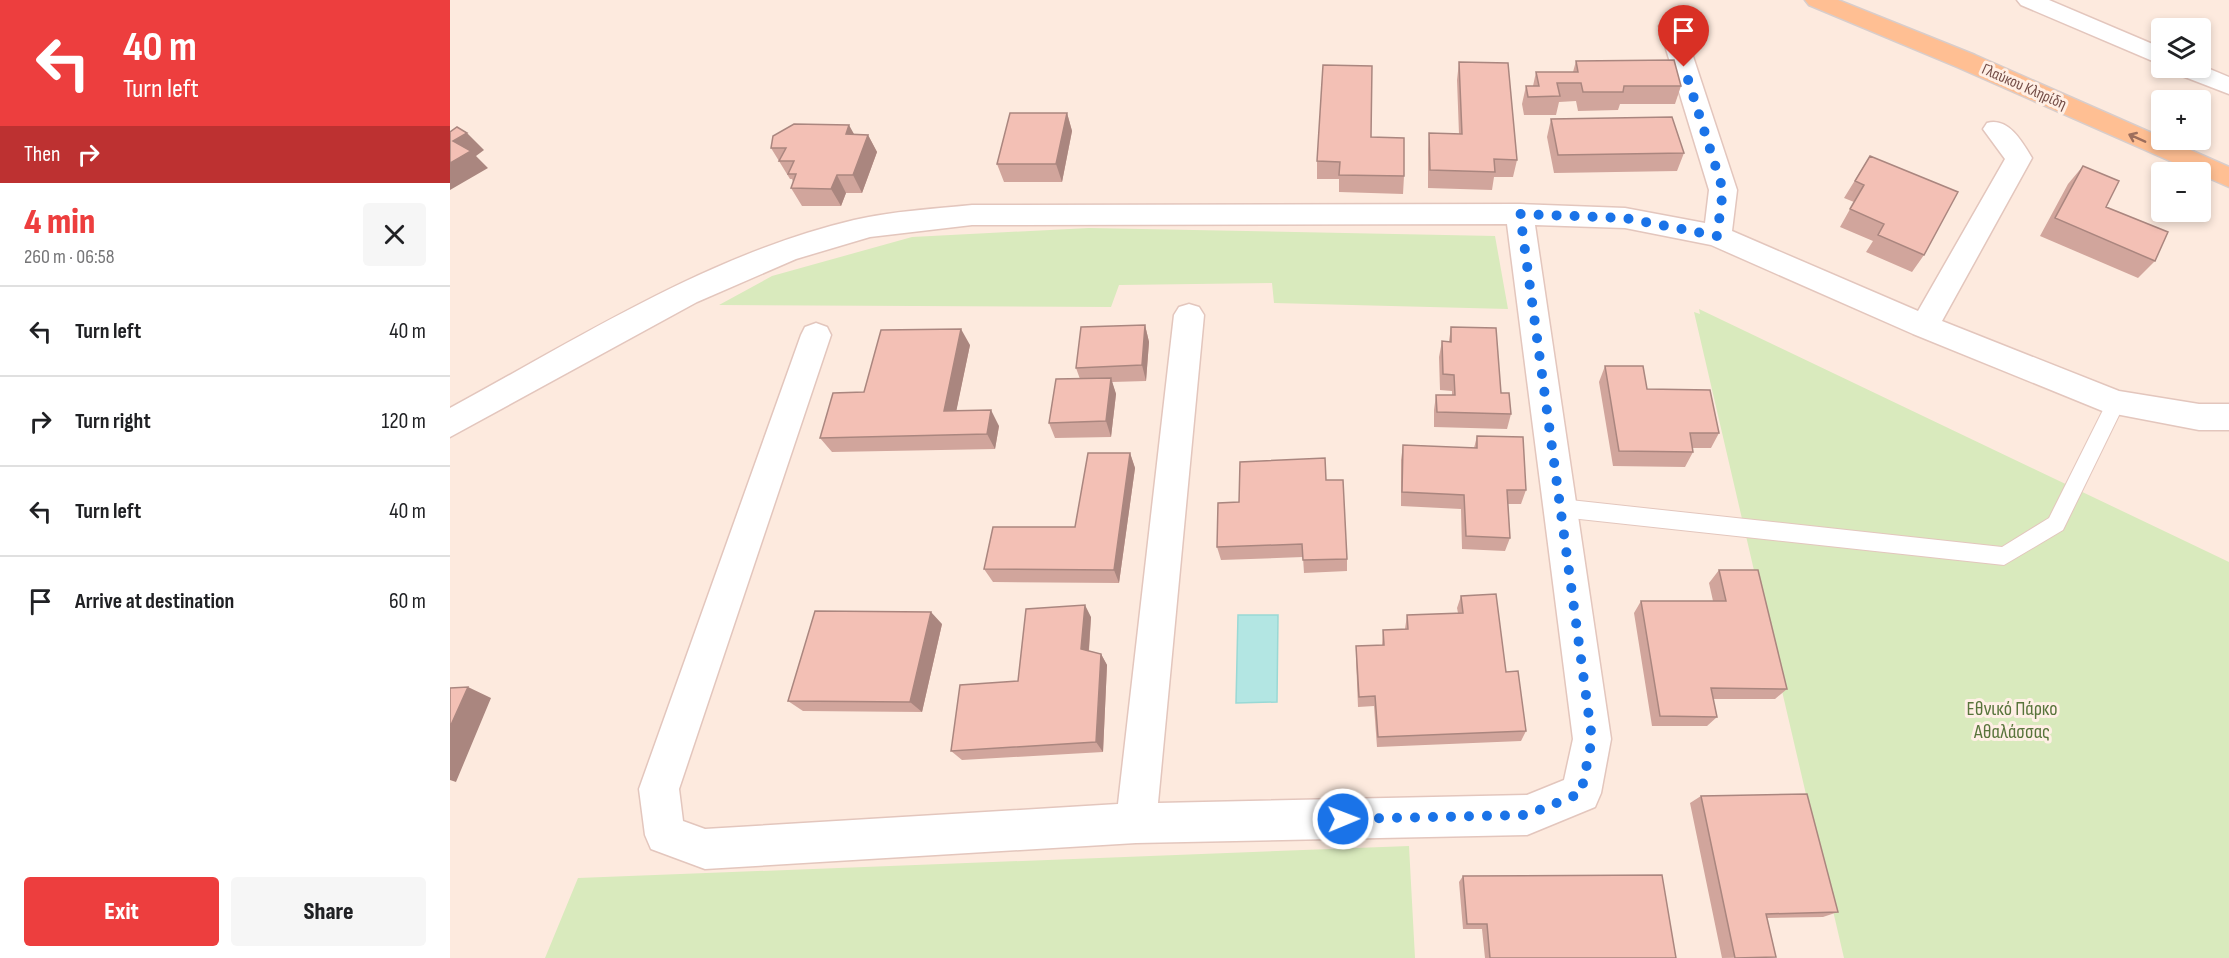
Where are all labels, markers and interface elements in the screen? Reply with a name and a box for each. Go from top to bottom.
pin [1658,5,1709,67]
icon: arrive [1667,14,1700,47]
map controls [2151,18,2211,222]
button: layers [2151,18,2211,78]
text: 40 m [123,22,197,73]
icon: left [24,24,102,102]
street label: Γλαύκου Κληρίδη [1979,60,2069,114]
text: Turn left [123,73,199,105]
button: + [2151,90,2211,150]
one-way arrow [2129,131,2147,143]
icon: right [72,138,105,171]
text: Then [24,141,60,168]
button: − [2151,162,2211,222]
text: 4 min [24,201,95,244]
button: close [363,203,426,266]
text: 260 m · 06:58 [24,245,115,269]
icon: left [24,315,57,348]
text: Turn left [75,318,141,345]
text: 40 m [389,318,426,345]
icon: right [24,405,57,438]
text: Turn right [75,408,151,435]
text: 120 m [382,408,426,435]
icon: left [24,495,57,528]
text: Turn left [75,498,141,525]
text: 40 m [389,498,426,525]
icon: arrive [24,585,57,618]
text: Arrive at destination [75,588,234,615]
text: 60 m [389,588,426,615]
park label: Εθνικό Πάρκο Αθαλάσσας [1967,697,2057,744]
position arrow [1311,787,1375,851]
button: Exit [24,877,219,946]
button: Share [231,877,426,946]

